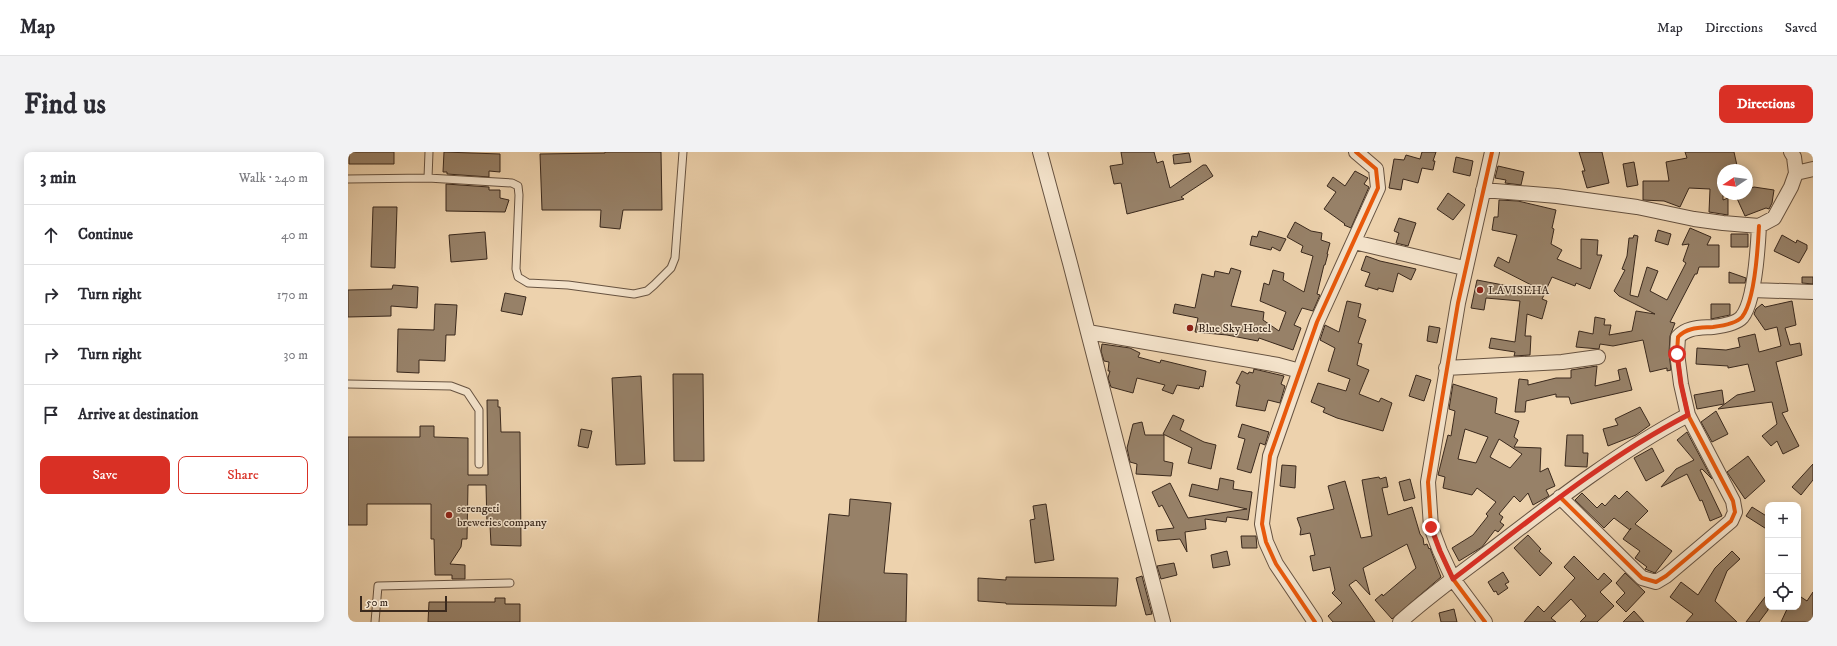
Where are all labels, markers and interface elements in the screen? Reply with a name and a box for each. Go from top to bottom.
text: Map [20,16,55,39]
text: Map [1657,19,1683,37]
text: Directions [1705,19,1763,37]
text: Saved [1785,19,1817,37]
button: Directions [1719,85,1813,123]
text: Find us [24,87,106,122]
north arrow [1717,164,1753,200]
text: 3 min [40,167,76,189]
text: Walk · 240 m [239,170,308,186]
icon: ahead [40,224,62,246]
text: Continue [78,225,133,244]
text: 40 m [281,227,308,243]
place label: LAVISEHA [1488,283,1550,298]
icon: right [40,284,62,306]
text: Turn right [78,285,141,304]
marker: LAVISEHA [1475,285,1485,295]
text: 170 m [277,287,308,303]
place label: Blue Sky Hotel [1198,321,1271,336]
marker: Blue Sky Hotel [1185,323,1195,333]
icon: right [40,344,62,366]
text: Turn right [78,345,141,364]
route start [1668,345,1686,363]
text: 30 m [284,347,308,363]
icon: arrive [40,404,62,426]
text: Arrive at destination [78,405,198,424]
button: Save [40,456,170,494]
button: Share [178,456,308,494]
place label: serengeti breweries company [457,501,547,530]
map controls [1765,502,1801,610]
button: + [1765,502,1801,538]
marker: serengeti breweries company [444,510,454,520]
route end [1422,518,1440,536]
button: − [1765,538,1801,574]
button: locate [1765,574,1801,610]
scale bar [360,594,447,613]
text: 50 m [366,596,388,610]

